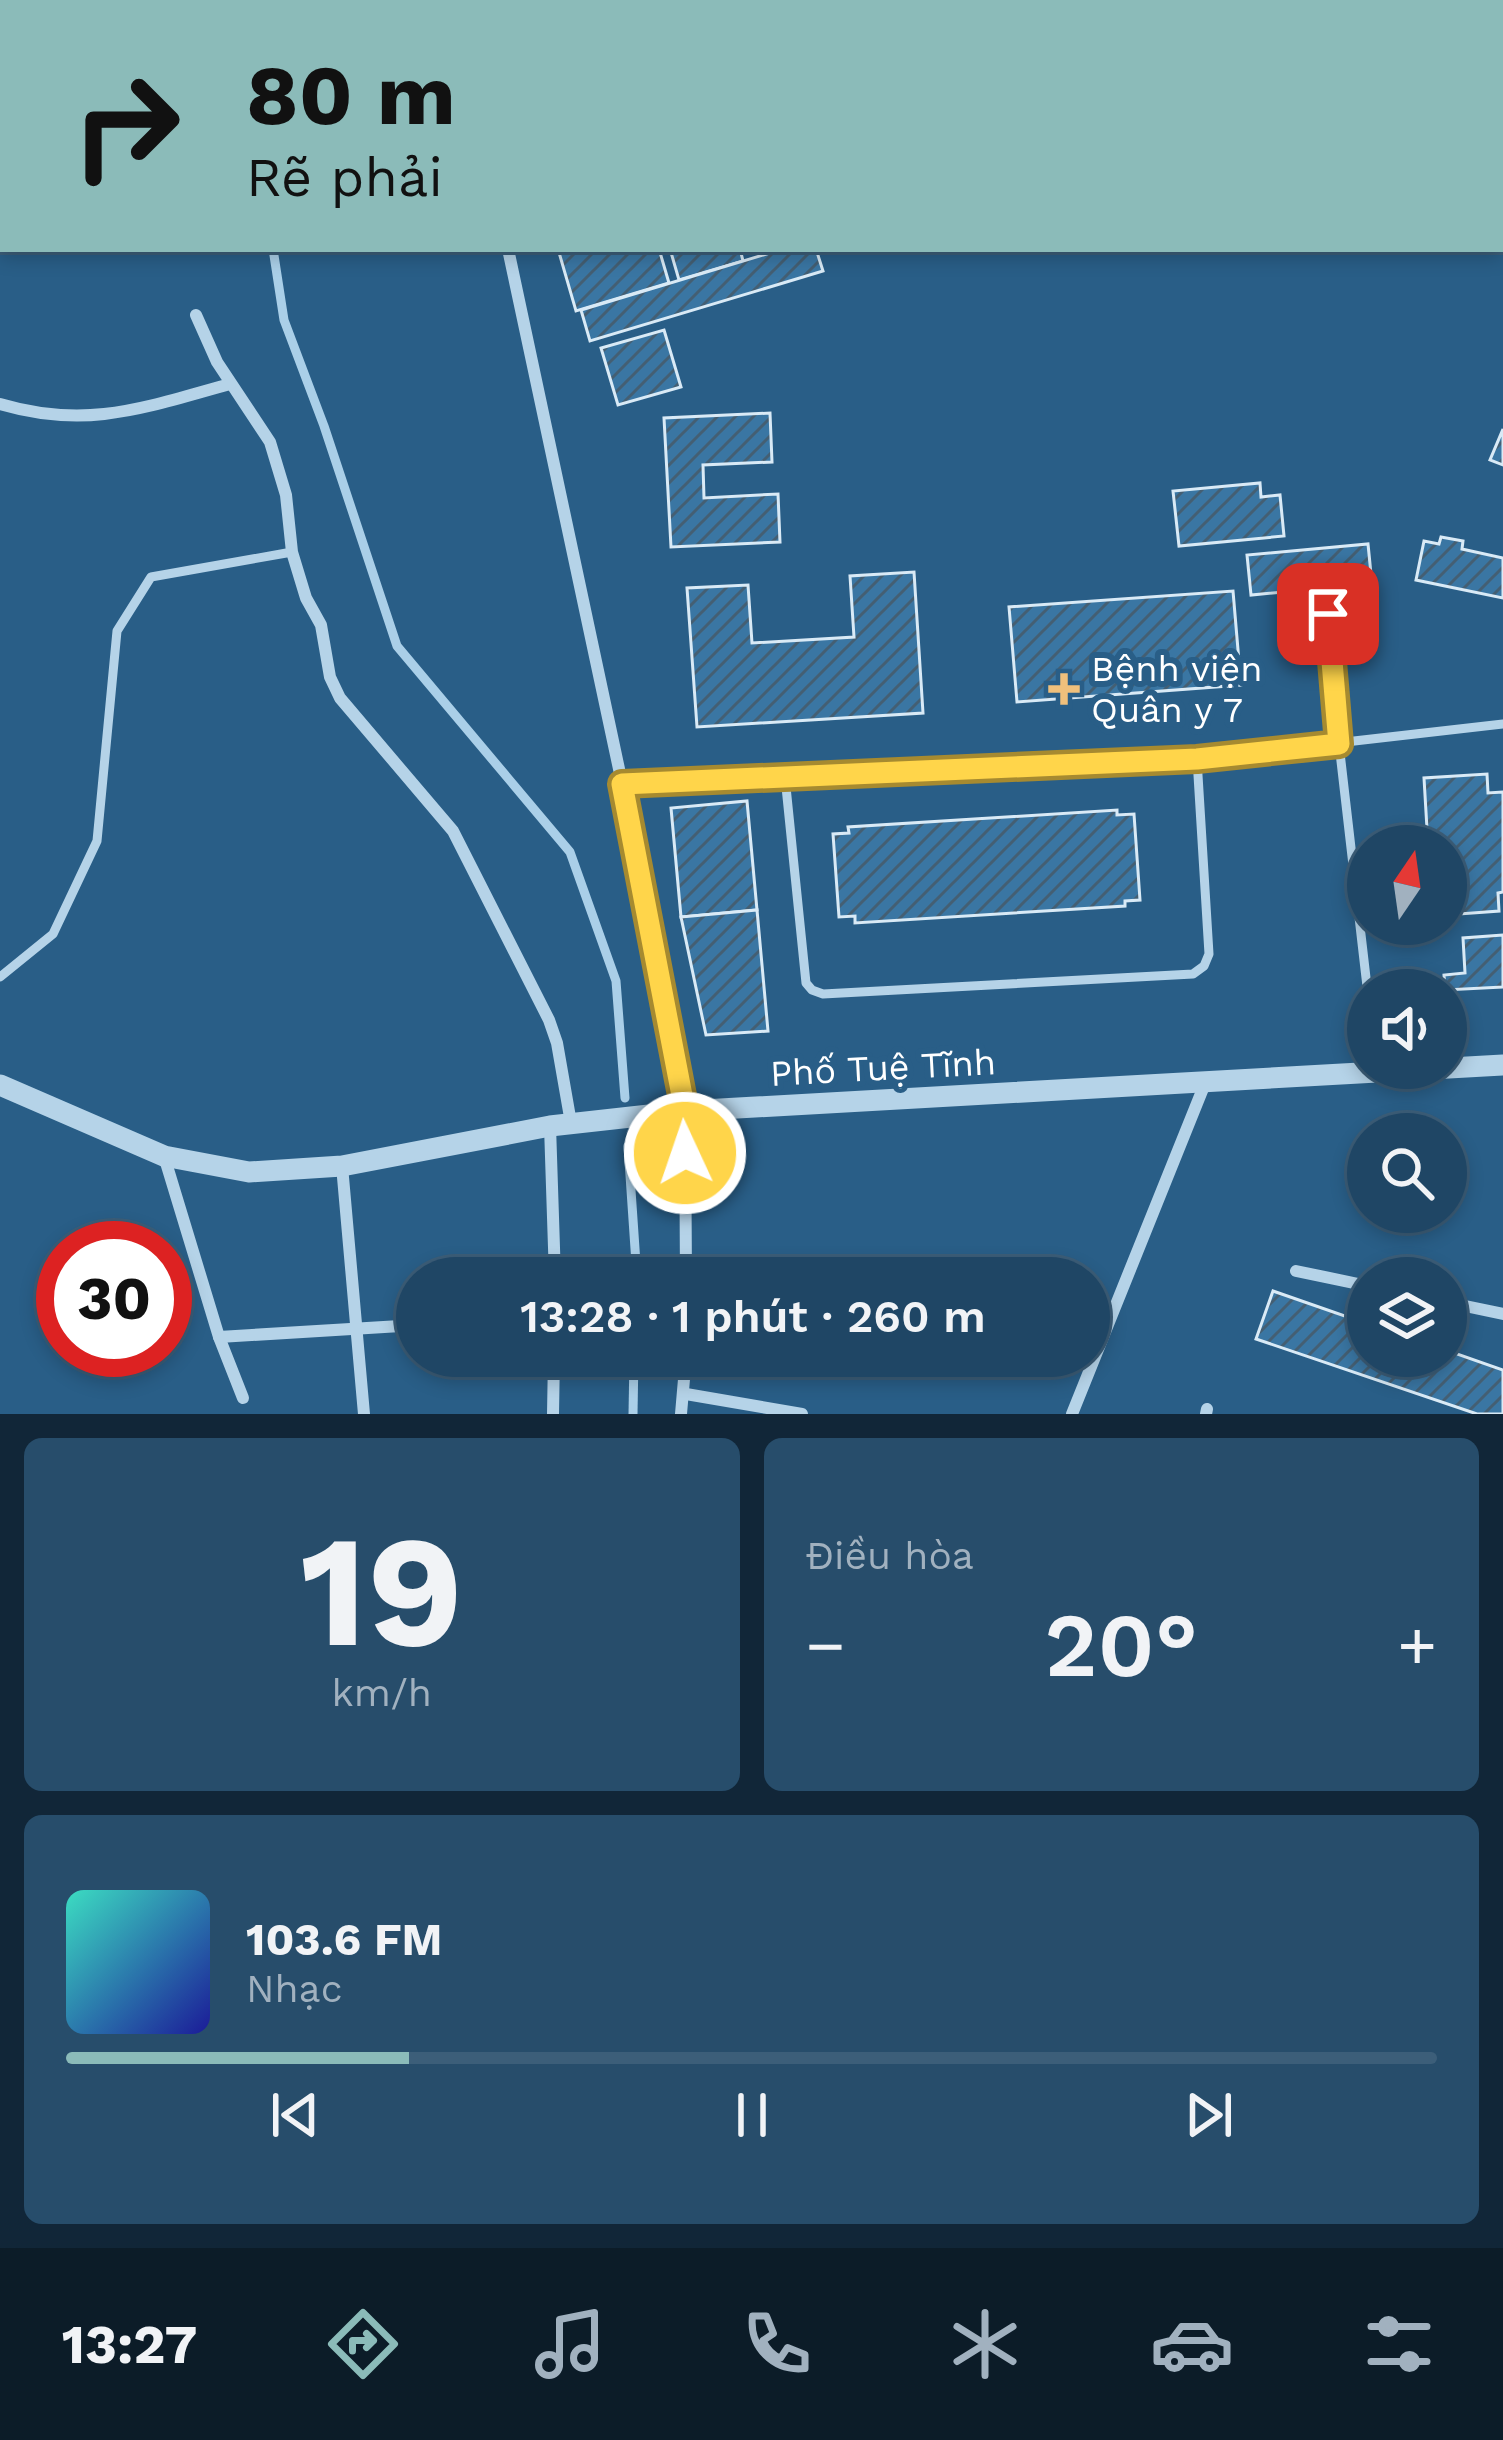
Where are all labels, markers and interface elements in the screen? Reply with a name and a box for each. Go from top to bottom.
text: 80 m [246,46,456,144]
icon: right [48,48,204,204]
text: Rẽ phải [246,146,443,209]
pin [1277,563,1379,665]
icon: arrive [1295,581,1361,647]
place label: Bệnh viện Quân y 7 [1091,648,1263,731]
marker: Bệnh viện Quân y 7 [1048,673,1080,705]
north arrow [1347,825,1467,945]
map controls [1347,825,1467,1377]
button: sound [1347,969,1467,1089]
street label: Phố Tuệ Tĩnh [769,1041,997,1095]
position arrow [622,1090,748,1216]
button: search [1347,1113,1467,1233]
speed limit sign: 30 [36,1221,192,1377]
button: layers [1347,1257,1467,1377]
text: 13:28 · 1 phút · 260 m [520,1290,986,1343]
text: 19 [300,1500,463,1683]
text: Điều hòa [806,1533,974,1578]
text: 20° [1044,1592,1198,1698]
text: − [806,1607,845,1684]
text: + [1397,1607,1437,1684]
text: km/h [332,1670,432,1715]
text: 103.6 FM [246,1913,443,1966]
text: Nhạc [246,1966,343,2011]
icon: previous [262,2082,328,2148]
icon: pause [719,2082,785,2148]
icon: next [1176,2082,1242,2148]
icon: directions [321,2302,405,2386]
icon: music [528,2302,612,2386]
icon: phone [735,2302,819,2386]
icon: climate [943,2302,1027,2386]
icon: car [1150,2302,1234,2386]
icon: filters [1357,2302,1441,2386]
text: 13:27 [62,2313,197,2376]

